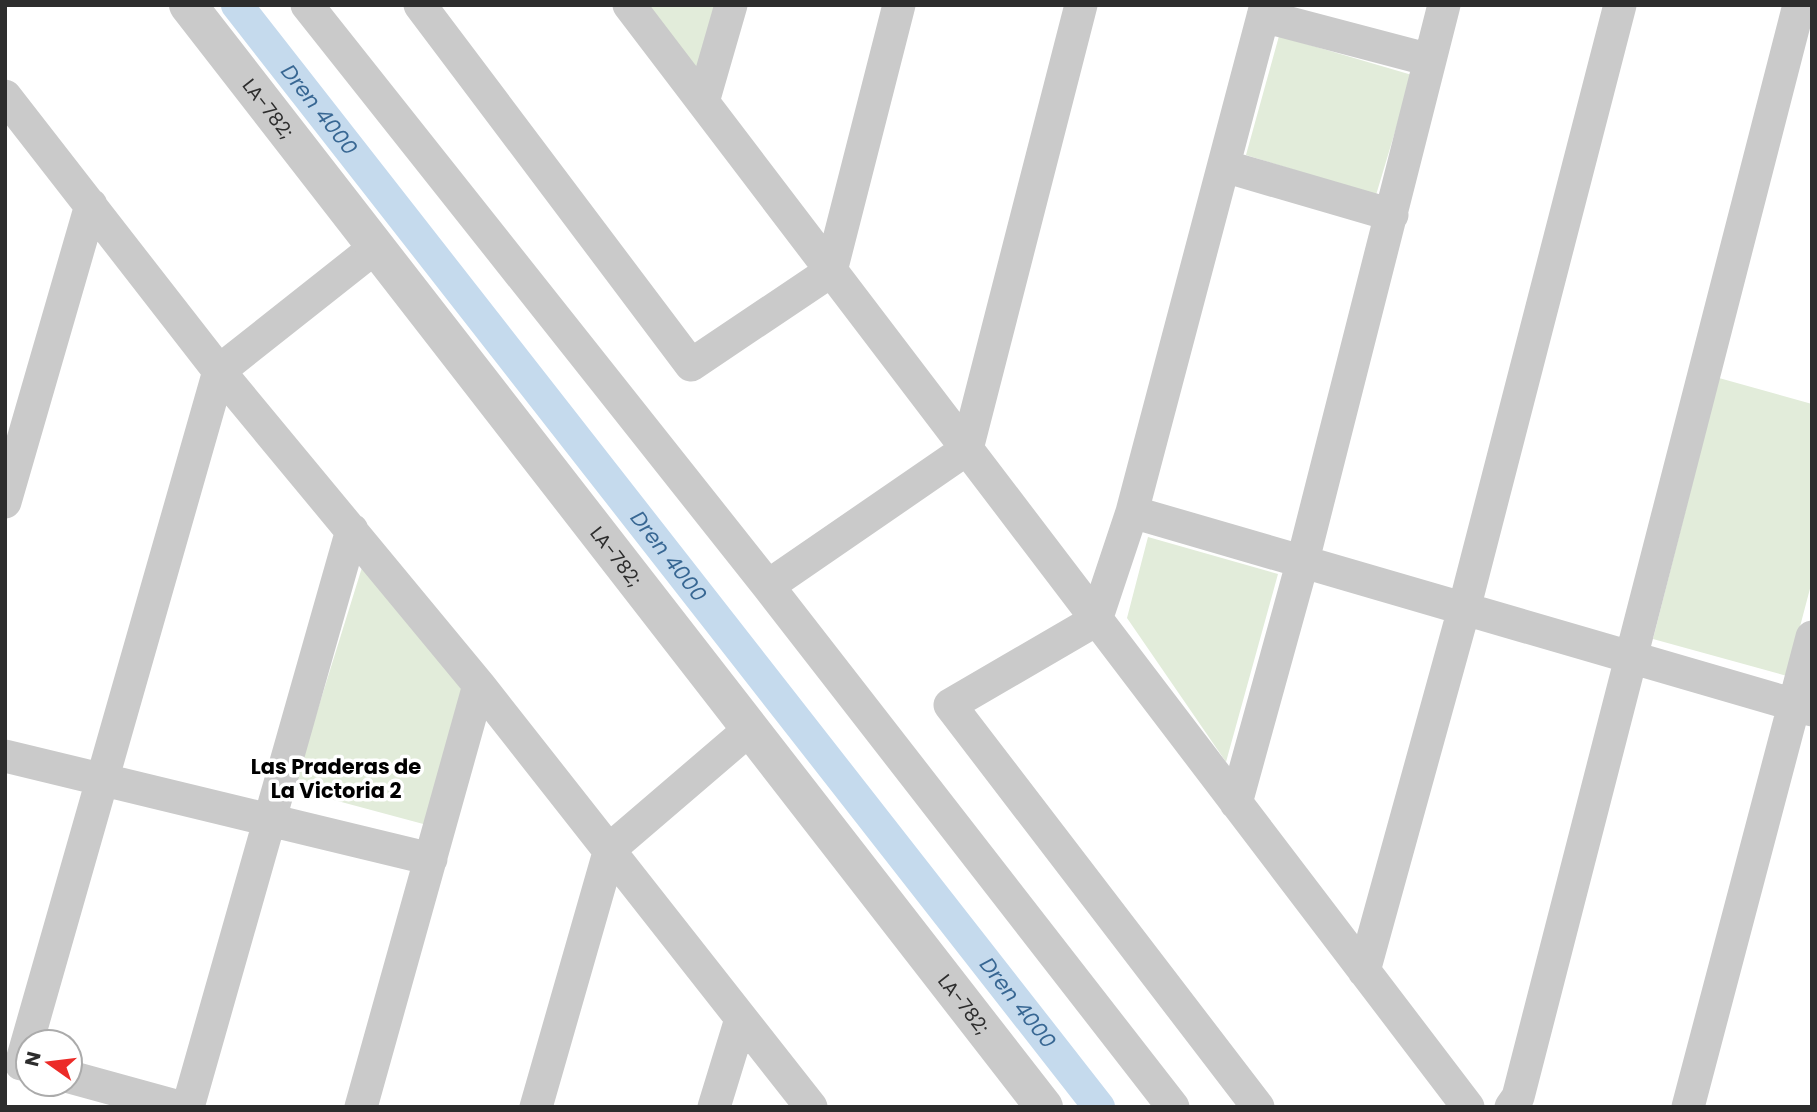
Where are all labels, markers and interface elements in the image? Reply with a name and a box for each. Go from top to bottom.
water label: Dren 4000 [275,58,364,161]
street label: LA-782; [236,73,300,145]
water label: Dren 4000 [624,504,713,608]
street label: LA-782; [584,521,648,592]
district label: Las Praderas de La Victoria 2 [251,752,421,805]
water label: Dren 4000 [973,951,1063,1054]
street label: LA-782; [932,968,996,1040]
north arrow [14,1028,84,1098]
text: N [18,1049,48,1069]

